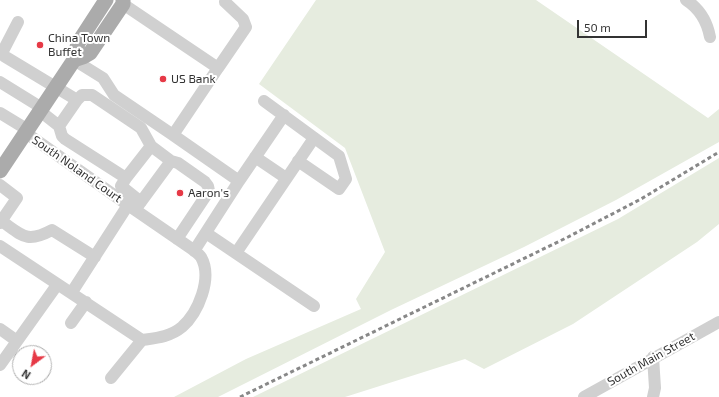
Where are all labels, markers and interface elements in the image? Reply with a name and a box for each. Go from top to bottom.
scale bar [579,12,649,38]
text: 50 m [584,20,611,34]
place label: China Town Buffet [48,31,110,59]
marker: China Town Buffet [35,40,45,50]
place label: US Bank [171,72,216,86]
marker: US Bank [158,74,168,84]
street label: South Noland Court [29,133,125,205]
place label: Aaron's [188,186,229,200]
marker: Aaron's [175,188,185,198]
street label: South Main Street [605,329,697,389]
north arrow [12,345,52,385]
text: N [19,367,33,382]

